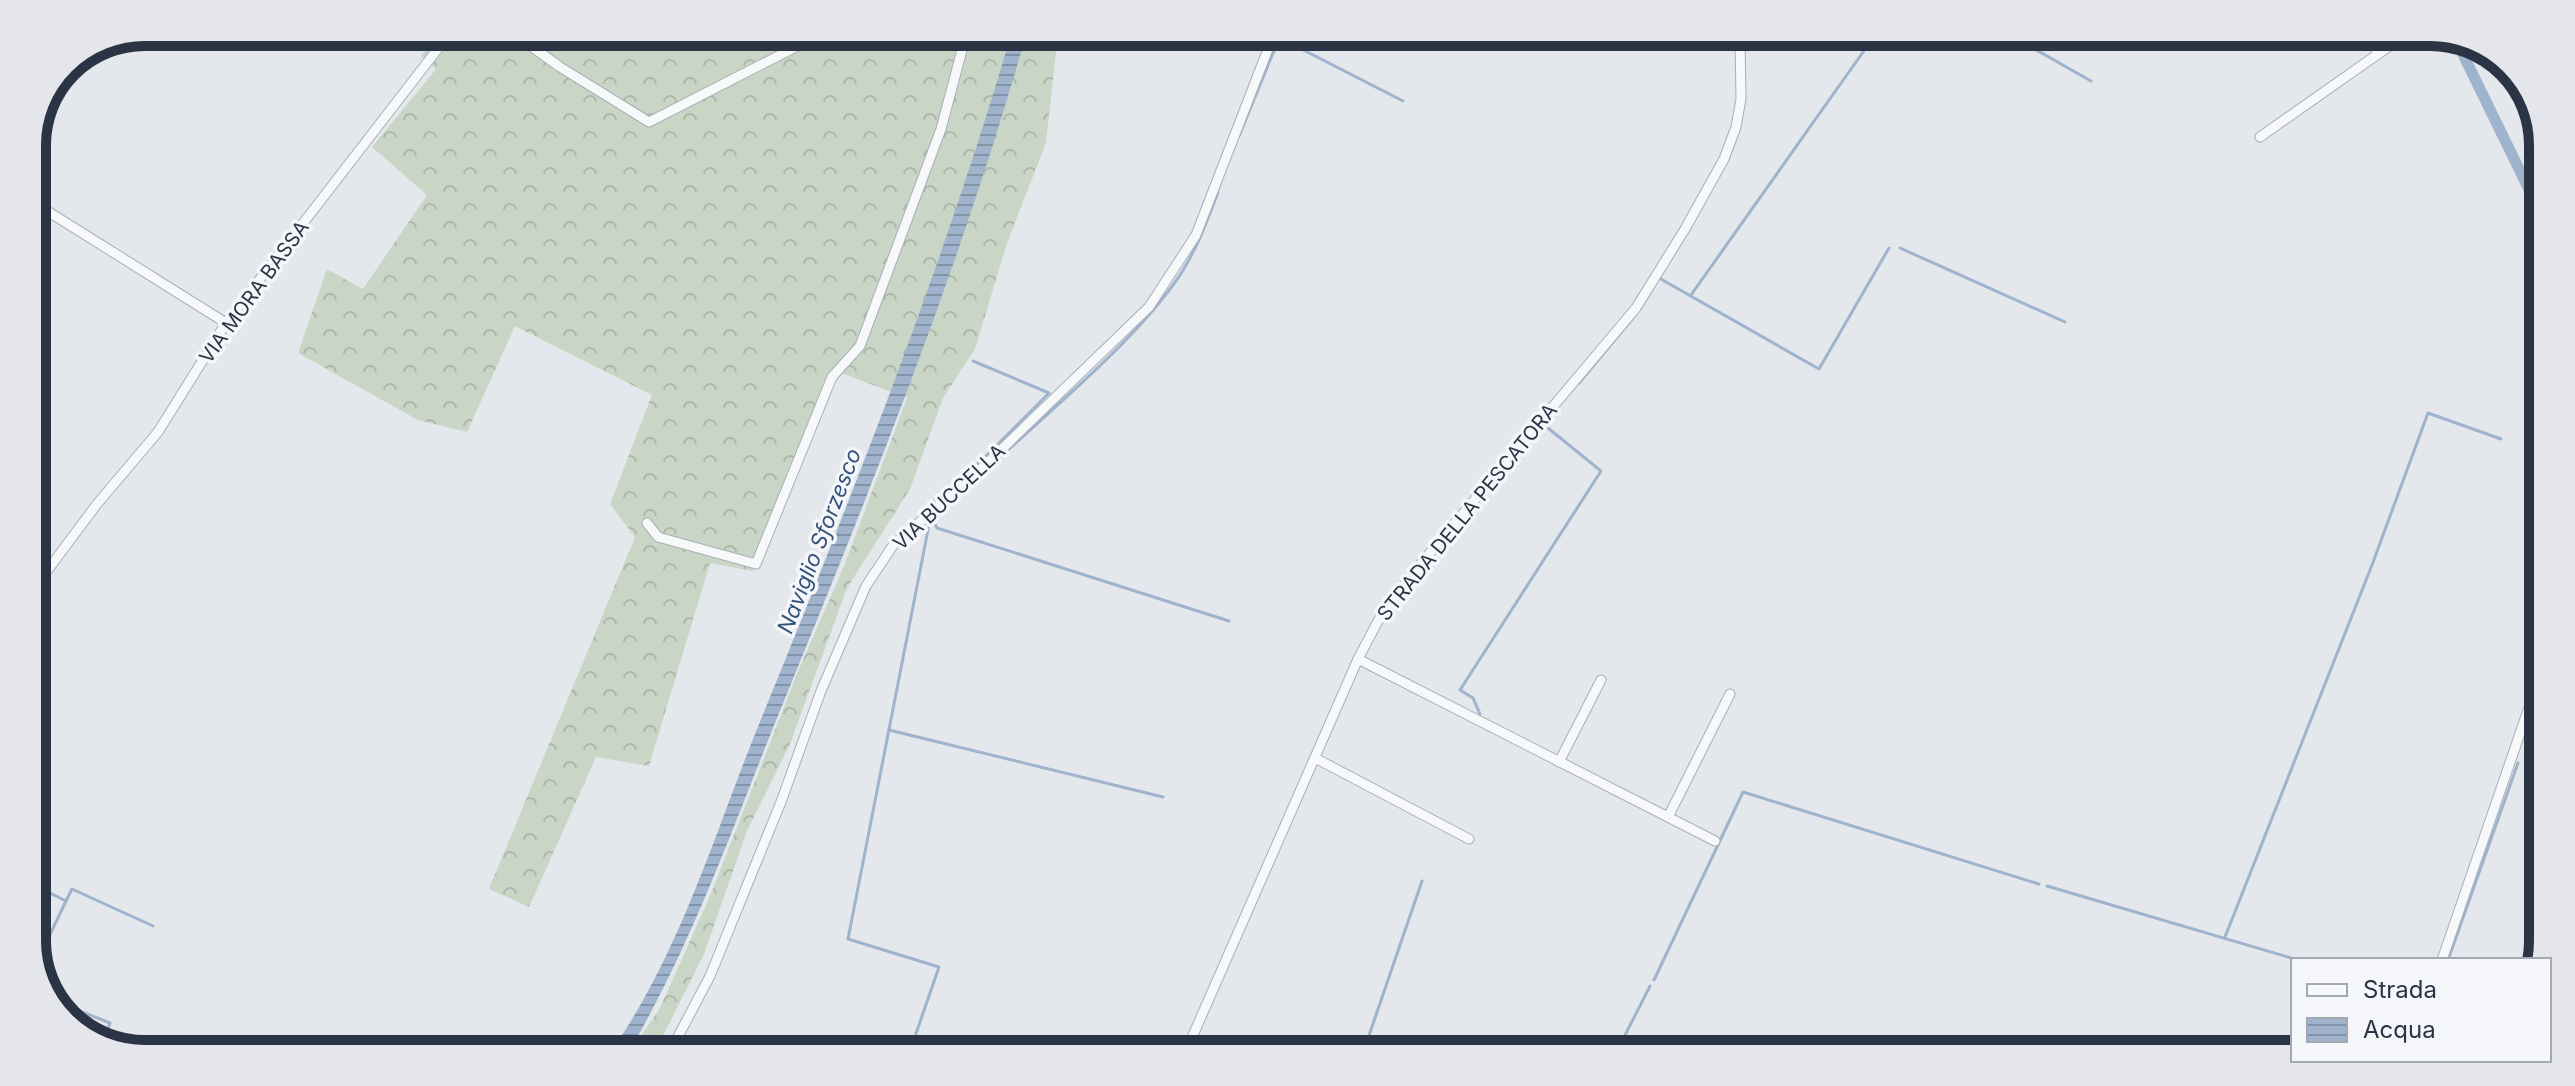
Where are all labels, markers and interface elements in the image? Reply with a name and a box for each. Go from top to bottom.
street label: VIA MORA BASSA [194,216,314,368]
street label: STRADA DELLA PESCATORA [1372,398,1562,625]
street label: VIA BUCCELLA [888,439,1010,555]
water label: Naviglio Sforzesco [772,445,866,637]
legend [2291,958,2551,1062]
text: Strada [2363,975,2437,1004]
text: Acqua [2363,1015,2436,1044]

